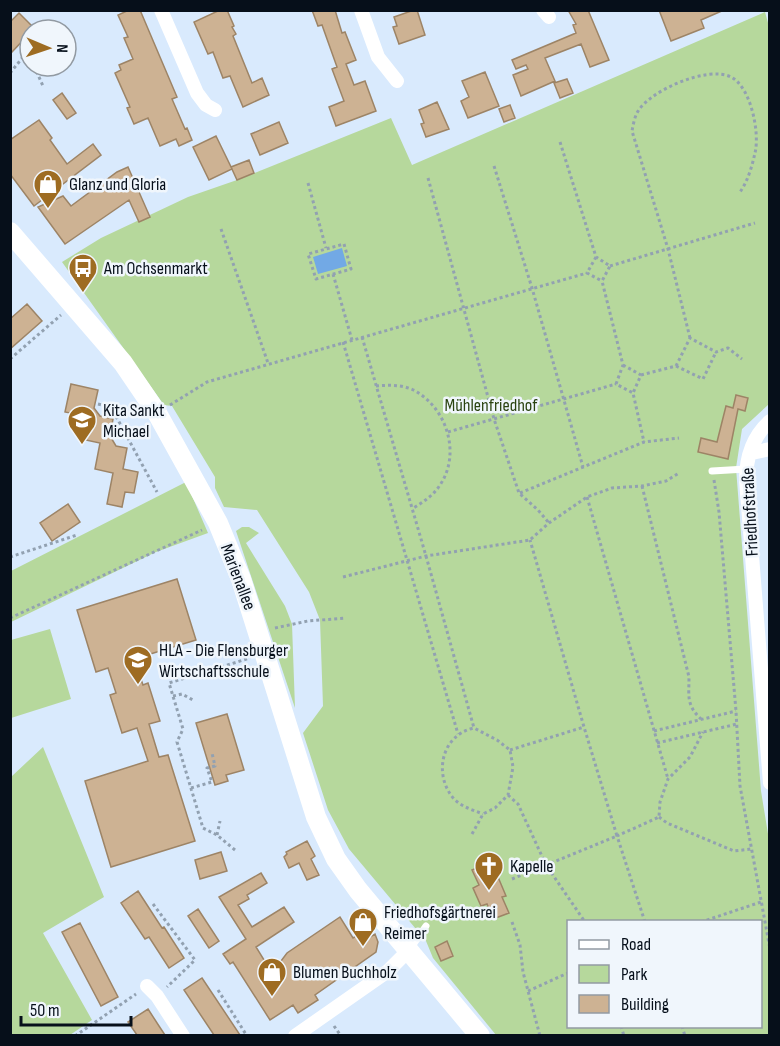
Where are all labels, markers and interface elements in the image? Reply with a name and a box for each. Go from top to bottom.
north arrow [18,18,78,78]
text: N [52,44,71,53]
shop icon: Glanz und Gloria [32,168,64,210]
place label: Glanz und Gloria [69,174,166,195]
bus stop icon: Am Ochsenmarkt [67,252,99,294]
place label: Am Ochsenmarkt [103,258,208,279]
park label: Mühlenfriedhof [445,395,538,416]
place label: Kita Sankt Michael [103,400,165,442]
school or university icon: Kita Sankt Michael [66,404,98,446]
street label: Friedhofstraße [737,467,763,557]
street label: Marienallee [216,541,260,613]
place label: HLA - Die Flensburger Wirtschaftsschule [159,640,288,682]
school or university icon: HLA - Die Flensburger Wirtschaftsschule [122,644,154,686]
church icon: Kapelle [473,850,505,892]
place label: Kapelle [510,856,554,877]
place label: Friedhofsgärtnerei Reimer [384,902,496,944]
shop icon: Friedhofsgärtnerei Reimer [347,906,379,948]
legend [567,920,762,1028]
text: Road [621,934,651,955]
shop icon: Blumen Buchholz [256,956,288,998]
place label: Blumen Buchholz [293,962,397,983]
text: Park [621,964,647,985]
scale bar [21,989,130,1027]
text: Building [621,994,669,1015]
text: 50 m [30,1000,60,1021]

